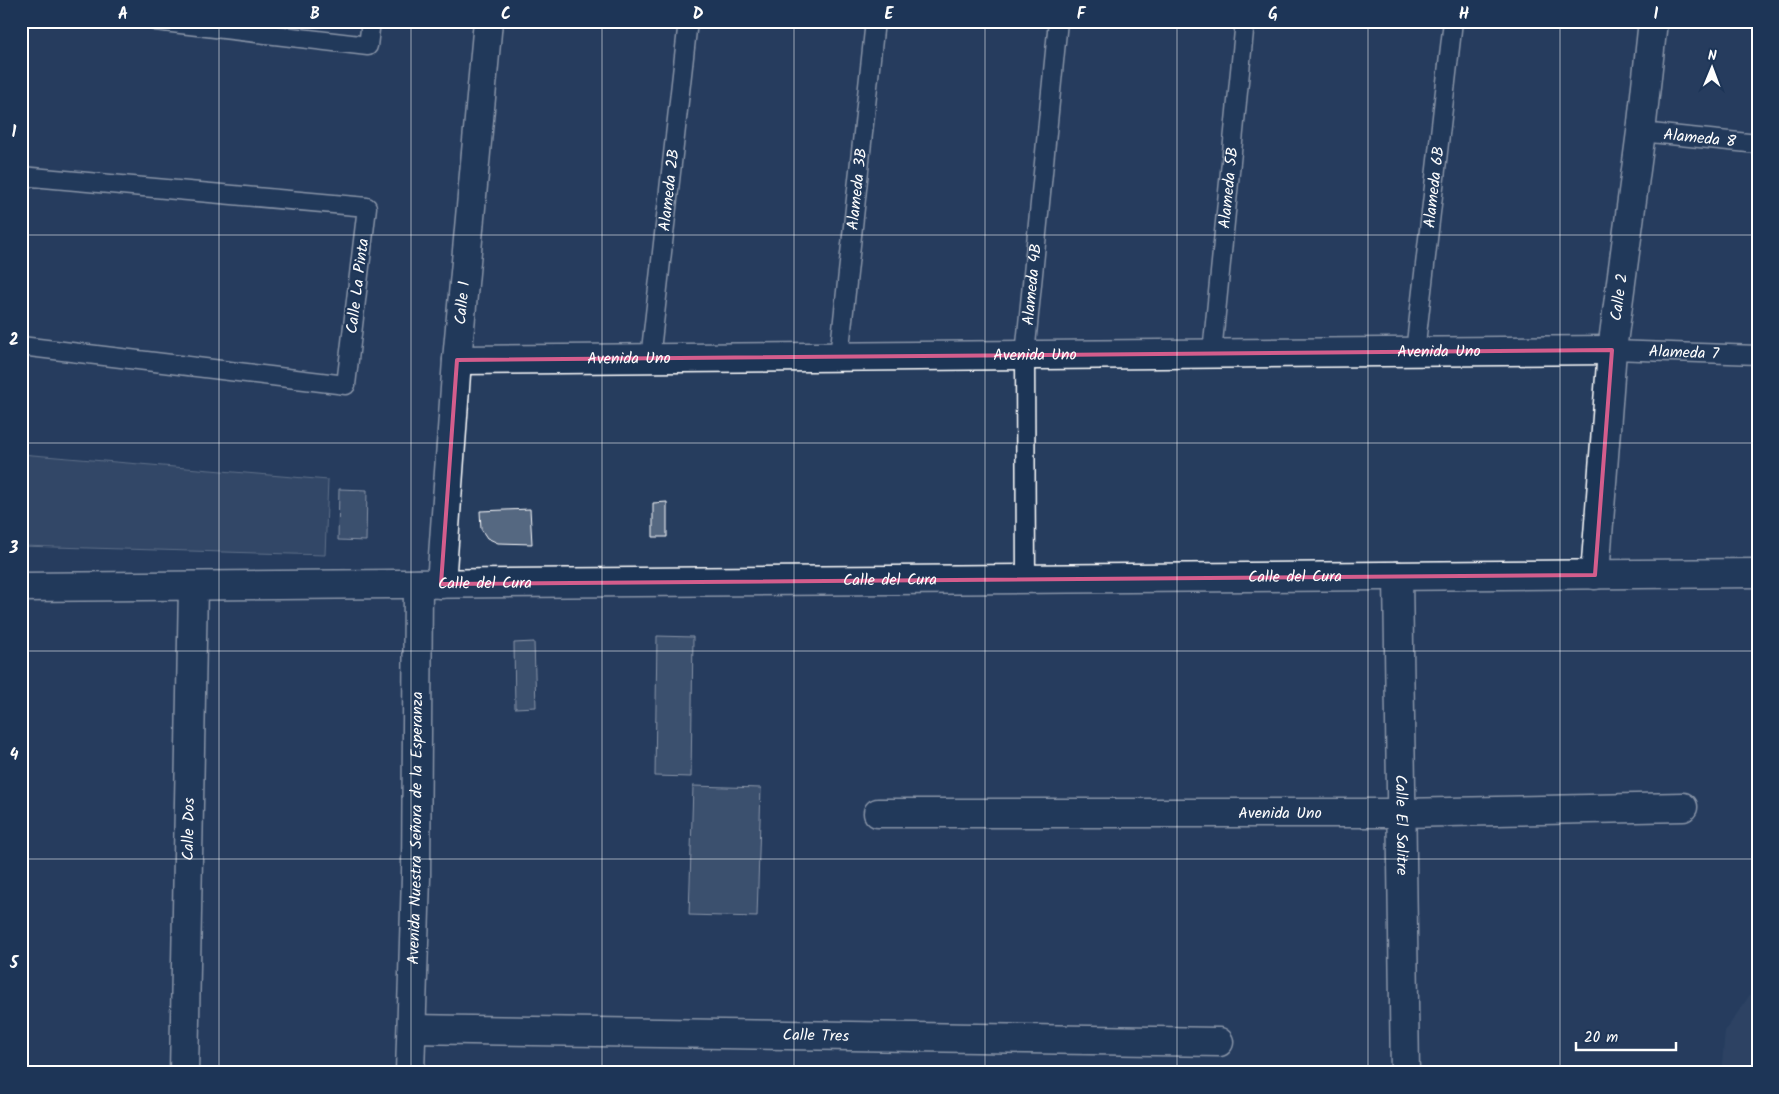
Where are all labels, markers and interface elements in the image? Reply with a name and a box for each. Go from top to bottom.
text: A [118,2,128,27]
text: B [310,2,320,27]
text: C [501,2,511,27]
text: D [693,2,704,27]
text: E [885,2,895,27]
text: F [1077,2,1087,27]
text: G [1268,2,1278,27]
text: H [1459,2,1469,27]
text: I [1654,2,1659,27]
north arrow [1686,42,1736,92]
text: N [1708,45,1717,67]
text: 1 [12,120,17,145]
street label: Alameda 8 [1662,122,1737,154]
street label: Alameda 6B [1417,145,1451,229]
street label: Alameda 5B [1212,146,1245,230]
street label: Alameda 3B [840,147,874,231]
street label: Alameda 2B [652,148,686,232]
street label: Calle La Pinta [340,237,376,335]
street label: Alameda 4B [1016,242,1048,326]
street label: Calle 2 [1603,272,1635,322]
street label: Calle 1 [448,280,477,326]
text: 2 [9,328,19,353]
street label: Avenida Uno [1397,339,1481,364]
street label: Alameda 7 [1648,339,1720,366]
street label: Avenida Uno [993,342,1077,368]
street label: Avenida Uno [587,346,671,371]
text: 3 [9,536,19,561]
street label: Calle del Cura [1248,564,1342,590]
street label: Calle del Cura [843,567,937,593]
street label: Calle del Cura [438,570,532,596]
street label: Avenida Nuestra Señora de la Esperanza [401,691,430,965]
text: 4 [10,743,19,768]
street label: Calle El Salitre [1388,774,1415,876]
street label: Calle Dos [175,797,202,861]
street label: Avenida Uno [1238,801,1322,826]
text: 5 [9,951,20,976]
scale bar [1576,1019,1676,1051]
street label: Calle Tres [783,1022,850,1049]
text: 20 m [1584,1026,1618,1050]

